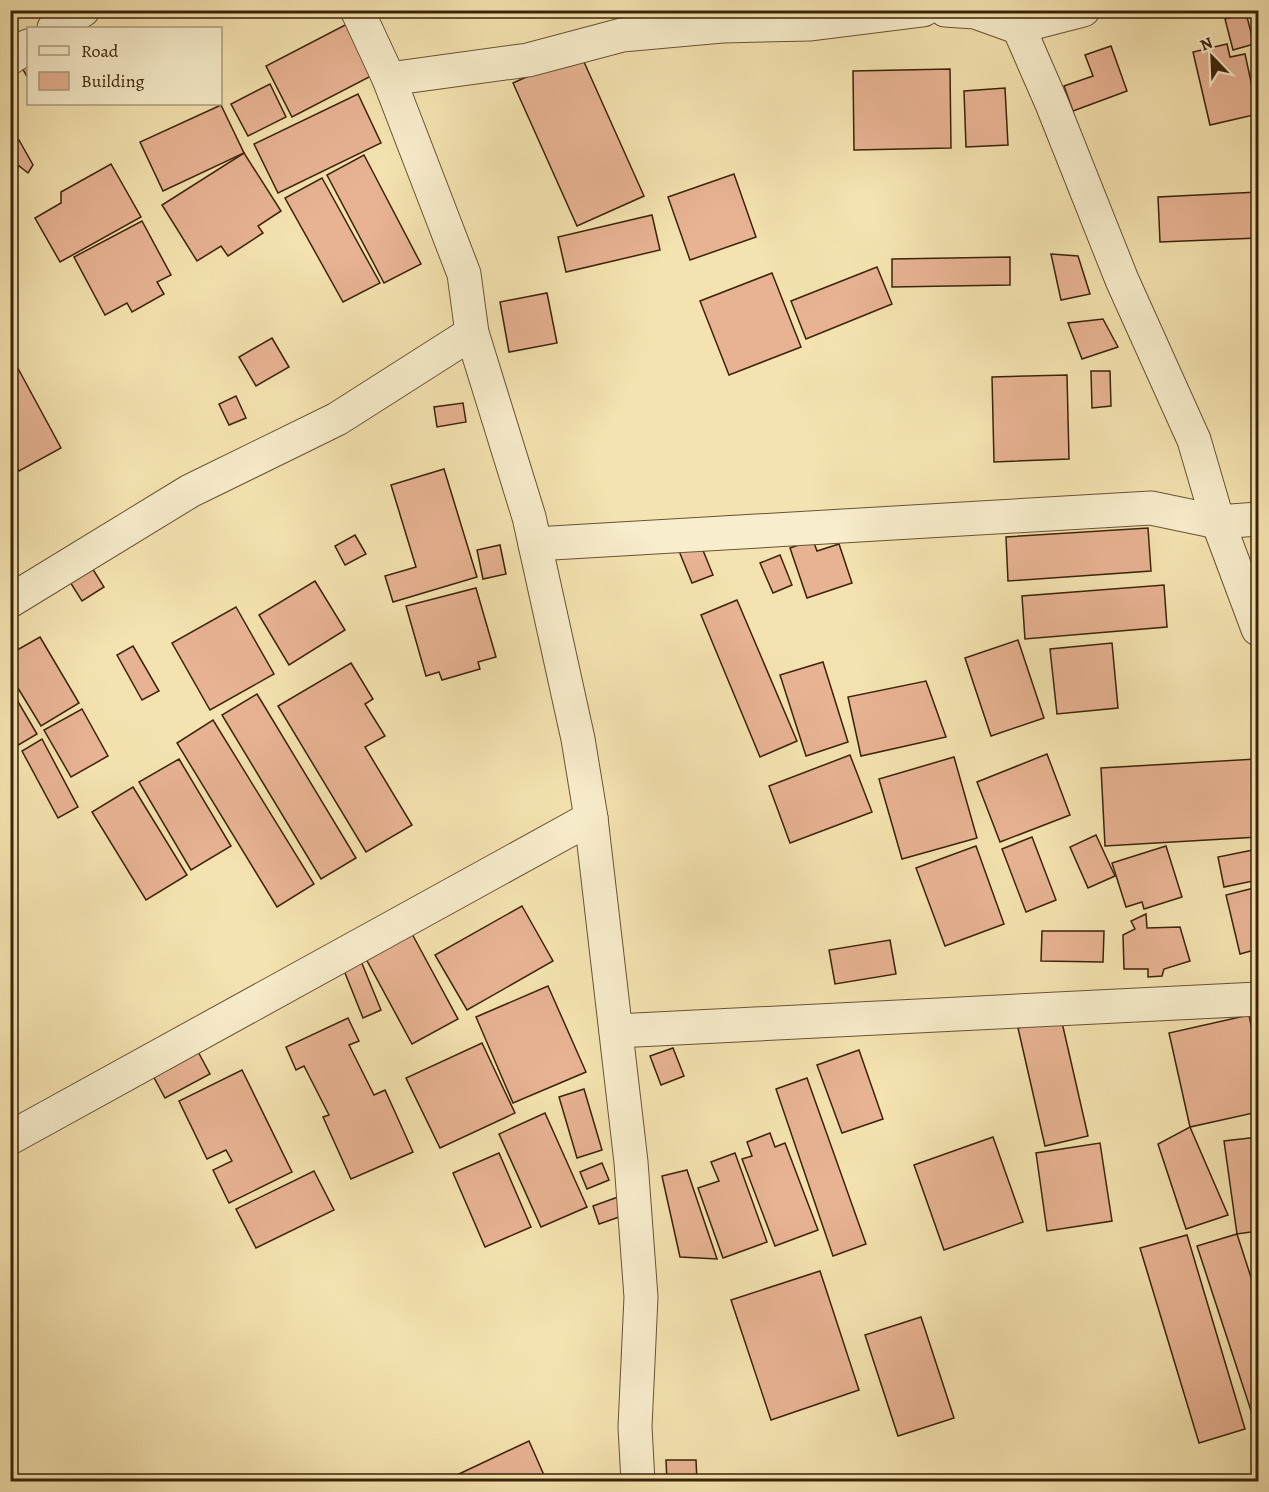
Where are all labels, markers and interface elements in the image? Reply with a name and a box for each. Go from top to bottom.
legend [27,27,222,105]
north arrow [1182,27,1242,87]
text: N [1197,32,1217,57]
text: Road [81,39,119,63]
text: Building [81,69,145,93]

